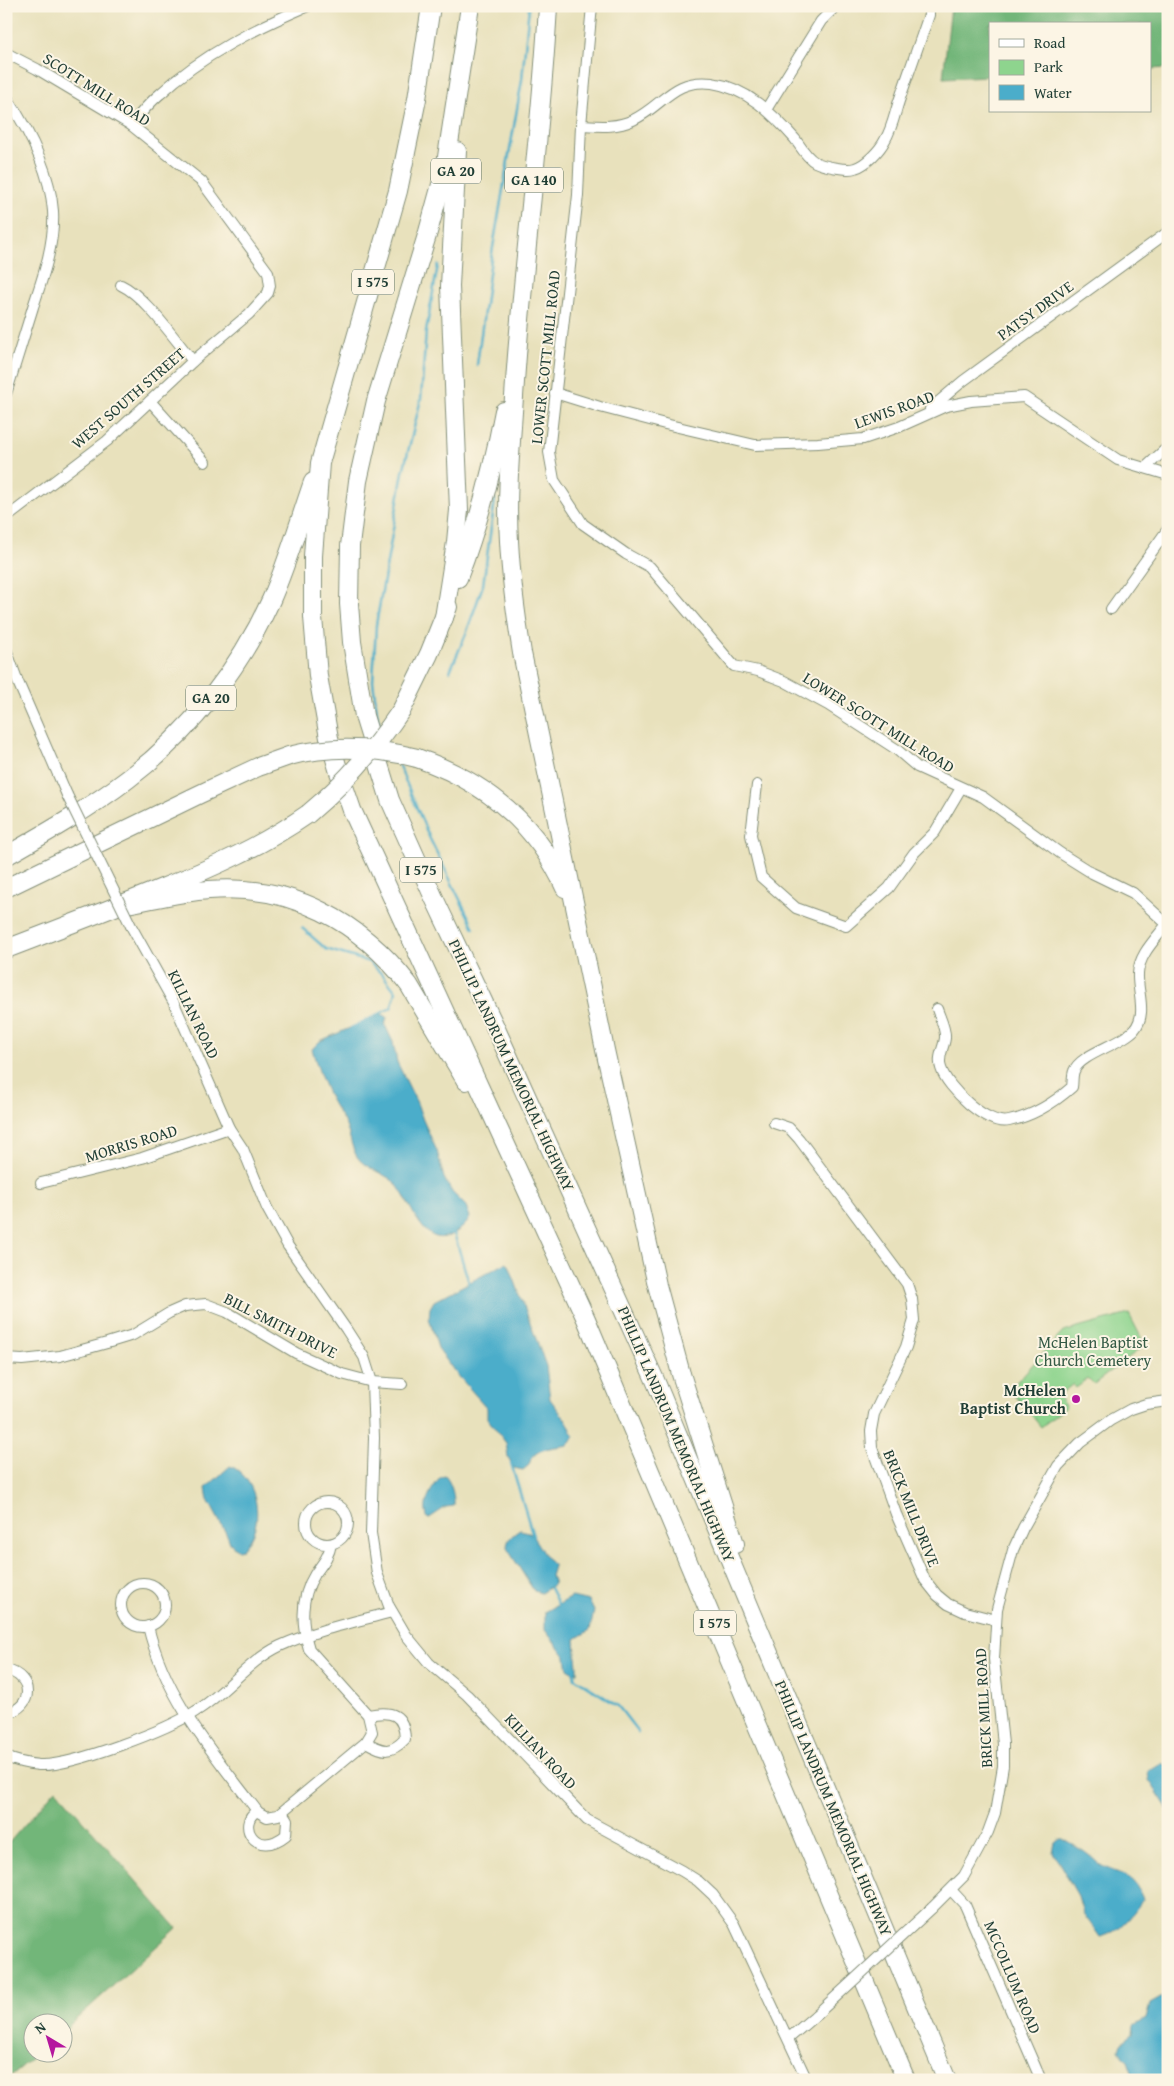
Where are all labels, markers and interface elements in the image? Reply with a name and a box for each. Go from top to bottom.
legend [989,22,1152,112]
text: Road [1034,32,1065,53]
street label: SCOTT MILL ROAD [39,46,156,132]
text: Park [1034,56,1063,77]
text: Water [1034,82,1072,103]
road number: GA 20 [431,158,481,184]
road number: GA 140 [505,168,563,192]
street label: LOWER SCOTT MILL ROAD [524,269,566,445]
road number: I 575 [352,270,394,294]
street label: PATSY DRIVE [992,274,1078,346]
street label: WEST SOUTH STREET [66,342,190,454]
street label: LEWIS ROAD [851,383,938,435]
street label: LOWER SCOTT MILL ROAD [799,666,960,779]
road number: GA 20 [186,686,236,710]
road number: I 575 [400,858,442,882]
street label: PHILLIP LANDRUM MEMORIAL HIGHWAY [443,935,581,1195]
street label: KILLIAN ROAD [162,965,226,1063]
street label: MORRIS ROAD [82,1117,180,1168]
street label: BILL SMITH DRIVE [220,1286,342,1364]
street label: PHILLIP LANDRUM MEMORIAL HIGHWAY [612,1302,742,1566]
park label: McHelen Baptist Church Cemetery [1035,1330,1151,1372]
place label: McHelen Baptist Church [960,1378,1067,1420]
marker: McHelen Baptist Church [1070,1393,1082,1405]
street label: BRICK MILL DRIVE [878,1446,946,1570]
road number: I 575 [694,1610,736,1636]
street label: BRICK MILL ROAD [968,1647,998,1769]
street label: PHILLIP LANDRUM MEMORIAL HIGHWAY [769,1676,899,1940]
street label: KILLIAN ROAD [499,1708,583,1795]
street label: MCCOLLUM ROAD [978,1917,1048,2038]
north arrow [22,2014,72,2064]
text: N [30,2017,50,2039]

